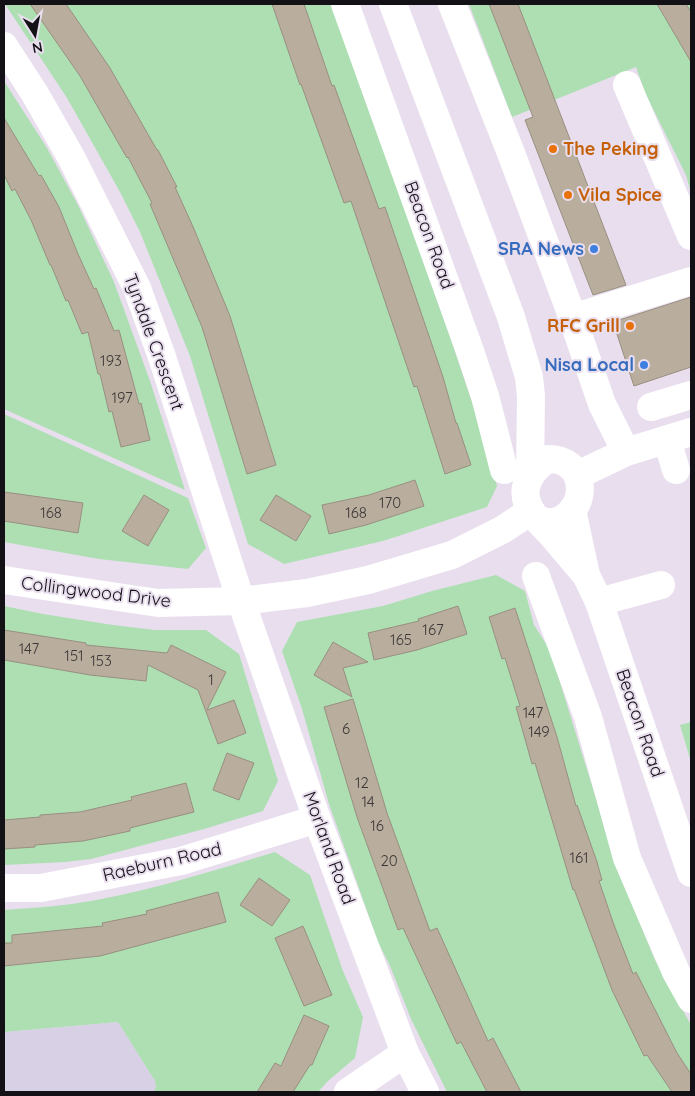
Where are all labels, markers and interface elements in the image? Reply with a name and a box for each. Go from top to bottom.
north arrow [10,10,60,60]
text: N [31,38,44,58]
place label: The Peking [563,137,658,160]
marker: The Peking [547,143,559,155]
street label: Beacon Road [399,178,460,292]
place label: Vila Spice [578,183,662,206]
marker: Vila Spice [562,189,574,201]
place label: SRA News [498,237,584,260]
marker: SRA News [588,243,600,255]
street label: Tyndale Crescent [119,270,190,413]
place label: RFC Grill [547,314,620,337]
marker: RFC Grill [624,320,636,332]
house number: 193 [100,351,122,370]
place label: Nisa Local [544,353,634,376]
marker: Nisa Local [638,359,650,371]
house number: 197 [111,388,133,407]
house number: 170 [379,493,401,512]
house number: 168 [40,503,62,522]
house number: 168 [345,503,367,522]
street label: Collingwood Drive [20,571,172,612]
house number: 167 [422,620,444,639]
house number: 165 [390,630,412,649]
house number: 147 [19,639,40,658]
house number: 151 [64,646,84,665]
house number: 153 [90,651,112,670]
street label: Beacon Road [611,666,670,780]
house number: 1 [208,670,214,689]
house number: 147 [523,703,544,722]
house number: 6 [342,719,350,738]
house number: 149 [528,722,550,741]
house number: 12 [355,773,369,792]
street label: Morland Road [298,788,361,907]
house number: 14 [361,792,375,811]
house number: 16 [370,816,384,835]
street label: Raeburn Road [100,837,224,886]
house number: 161 [569,848,589,867]
house number: 20 [380,851,398,870]

